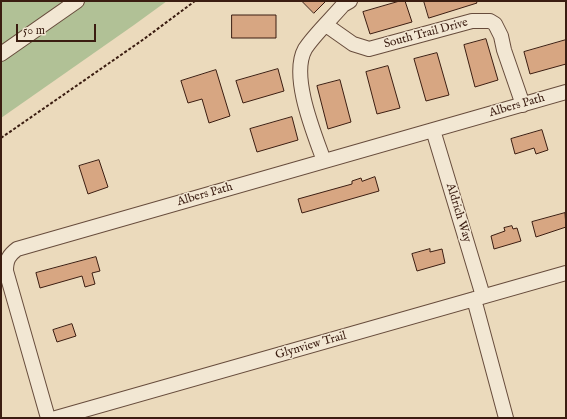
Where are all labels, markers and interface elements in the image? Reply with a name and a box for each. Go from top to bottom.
scale bar [18,16,98,42]
street label: South Trail Drive [382,16,470,52]
text: 50 m [23,23,45,38]
street label: Albers Path [488,91,546,121]
street label: Albers Path [176,180,234,210]
street label: Aldrich Way [442,182,474,244]
street label: Glynview Trail [274,329,348,363]

